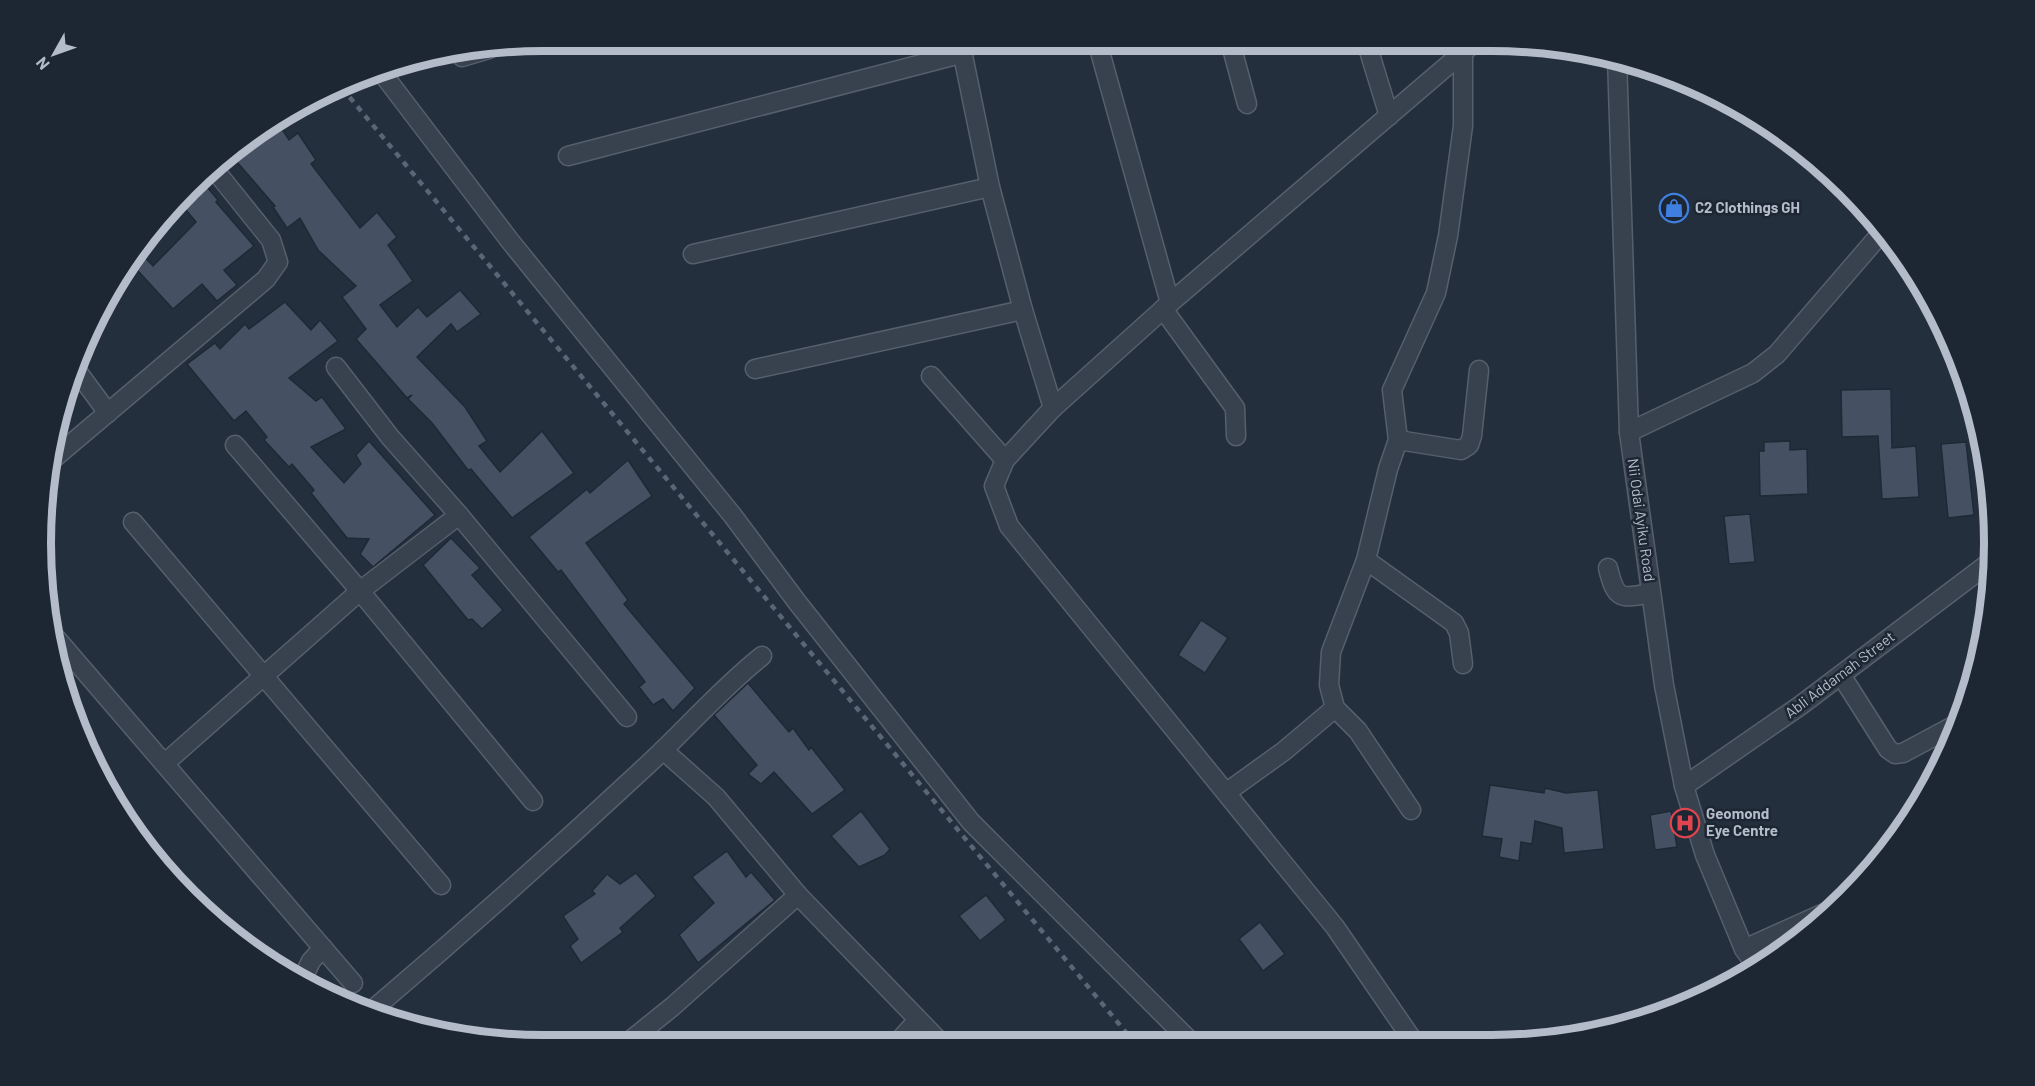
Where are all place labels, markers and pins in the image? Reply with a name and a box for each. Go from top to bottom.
shop icon: C2 Clothings GH [1658,192,1690,224]
place label: C2 Clothings GH [1695,198,1800,216]
place label: Geomond Eye Centre [1706,804,1778,839]
hospital icon: Geomond Eye Centre [1669,807,1701,839]

